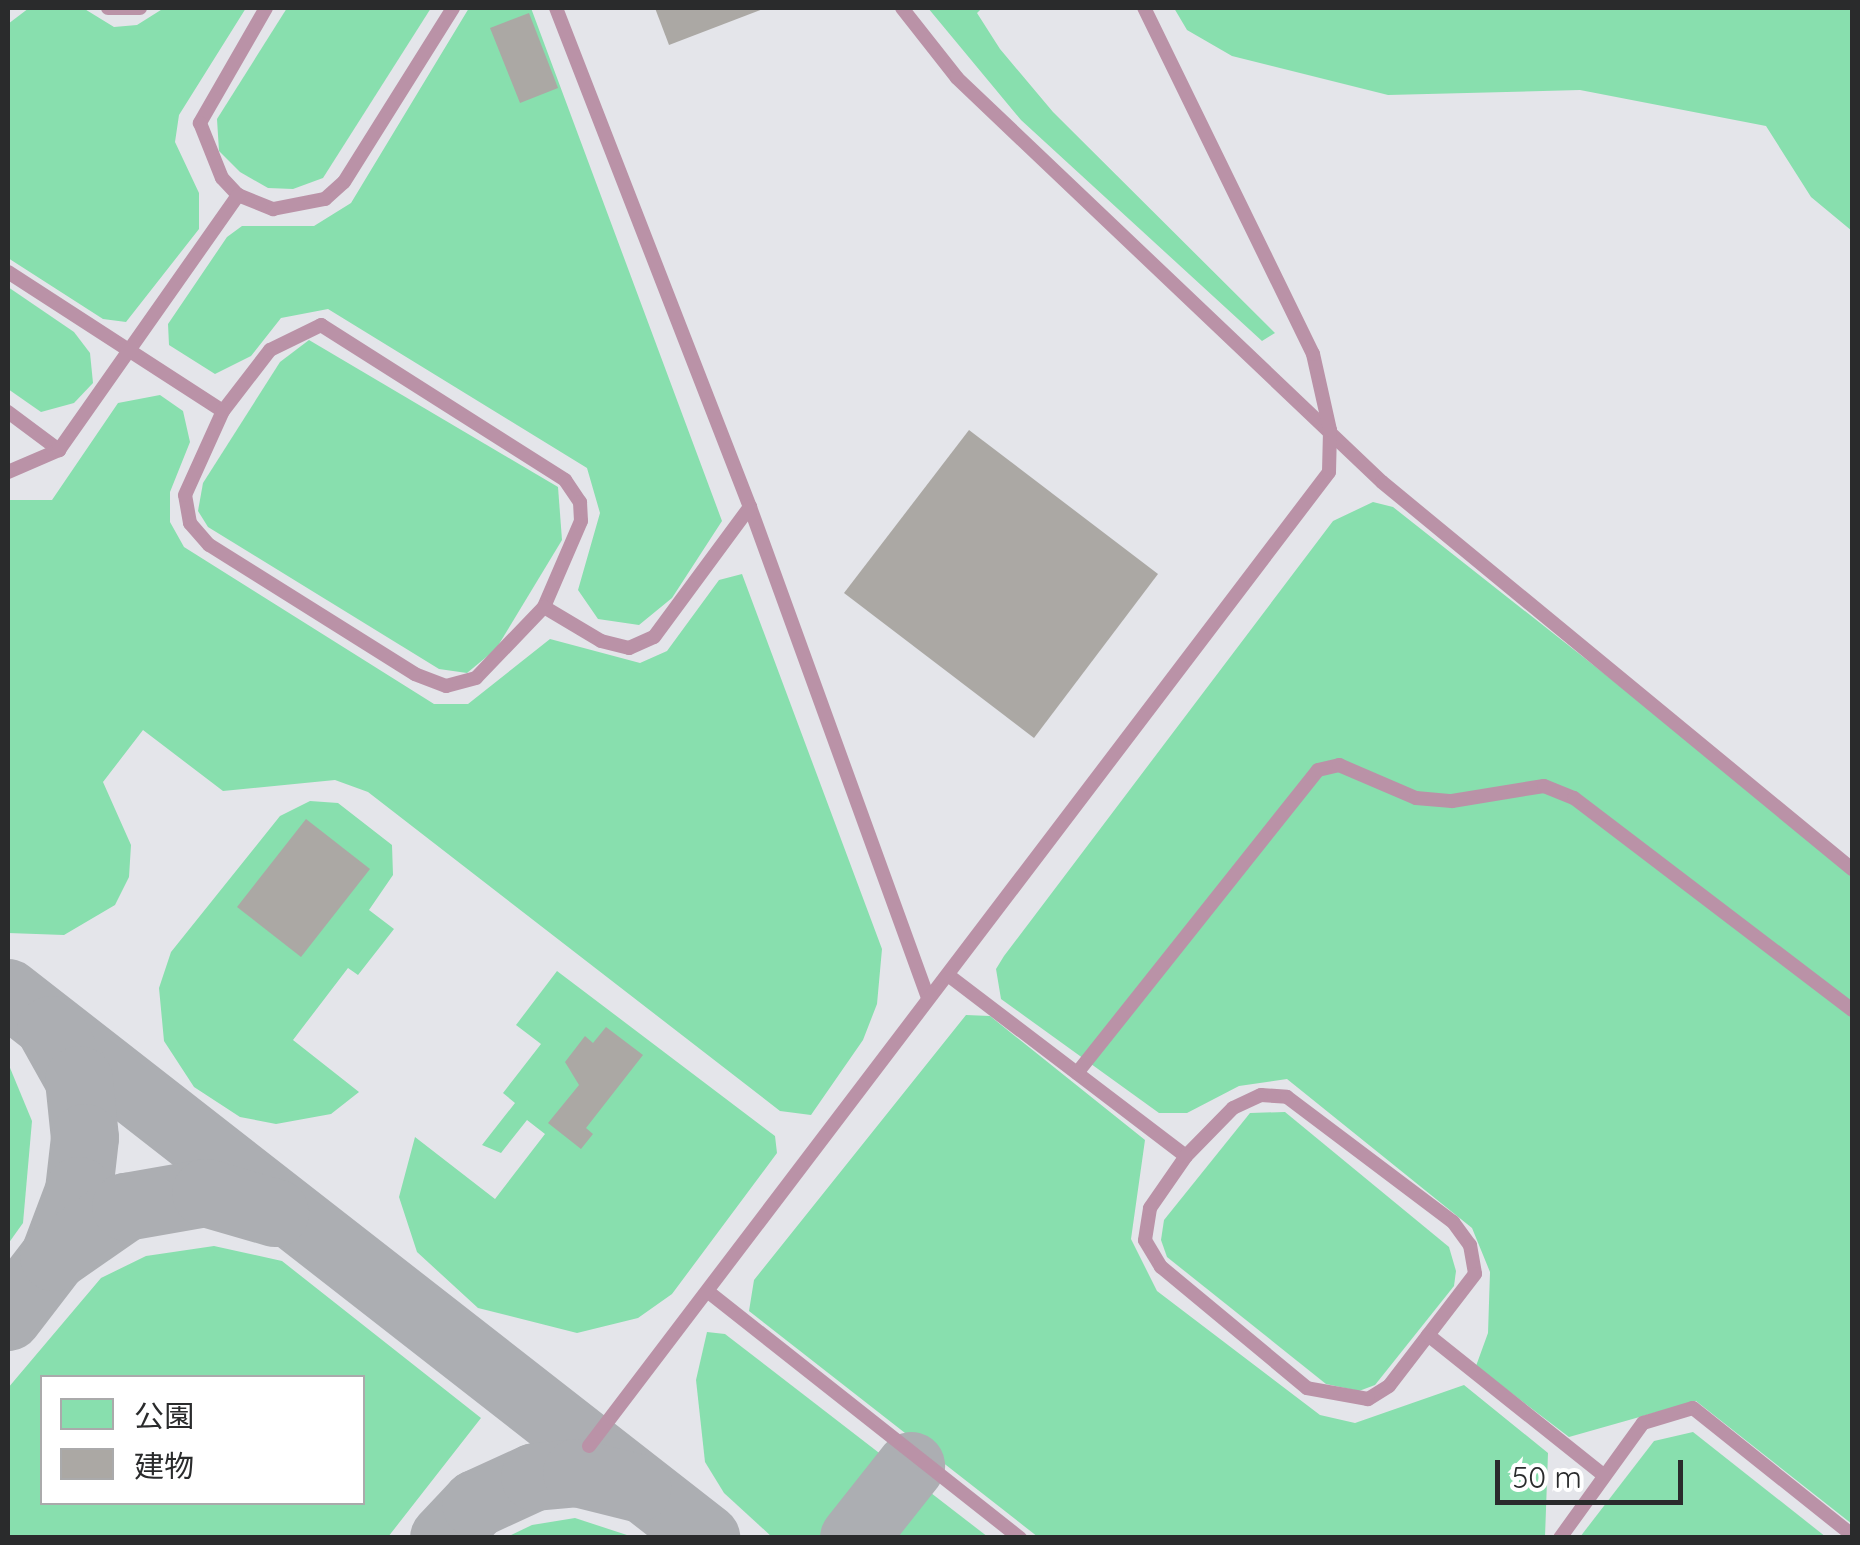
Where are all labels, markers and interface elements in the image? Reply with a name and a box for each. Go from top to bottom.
legend [40,1375,365,1505]
text: 公園 [134,1397,194,1435]
scale bar [1500,1440,1688,1502]
text: 建物 [134,1447,194,1485]
text: 50 m [1512,1458,1582,1496]

